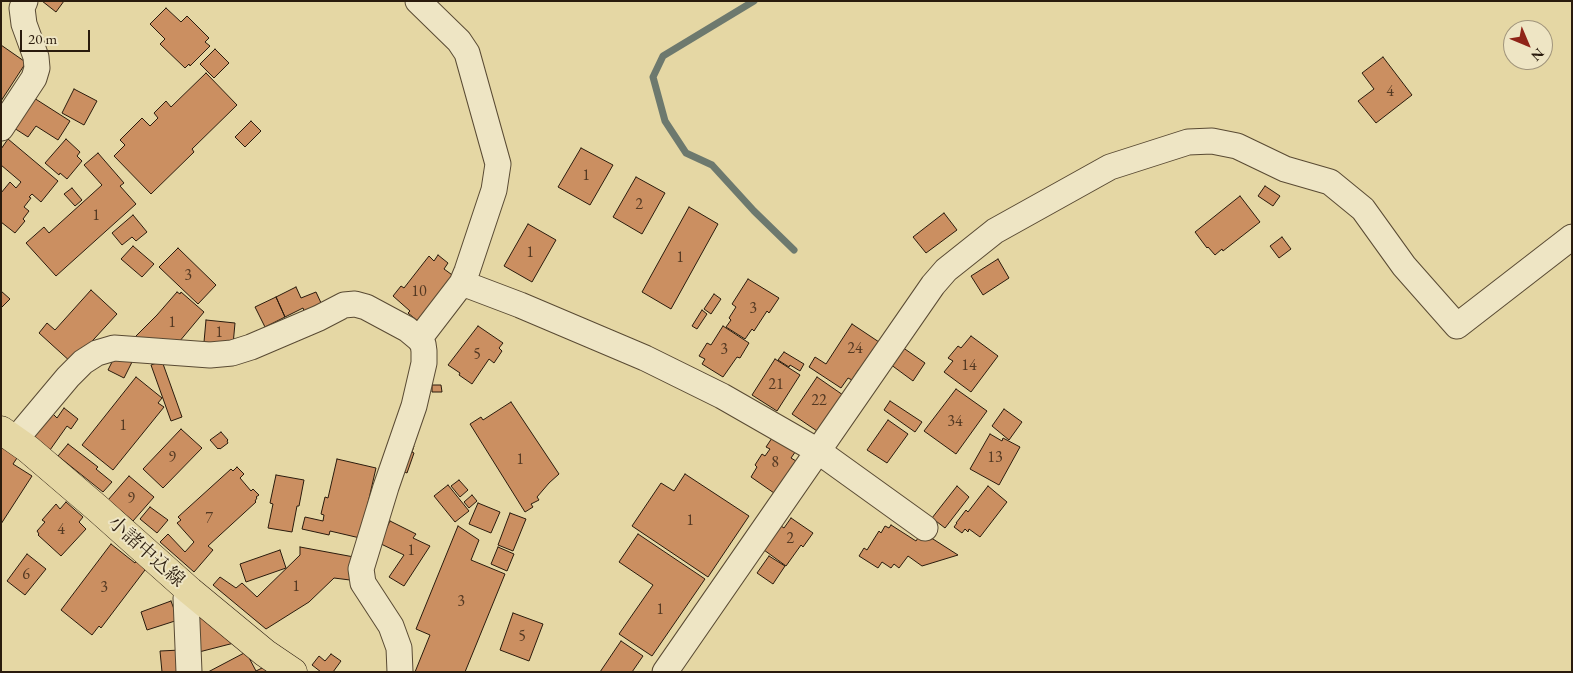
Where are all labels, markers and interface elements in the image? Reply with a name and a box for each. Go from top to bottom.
scale bar [22,20,92,52]
north arrow [1503,20,1553,70]
text: 20 m [28,29,57,48]
text: N [1528,45,1548,65]
house number: 4 [1386,82,1394,102]
house number: 1 [582,166,590,186]
house number: 2 [635,195,643,215]
house number: 1 [92,206,100,226]
house number: 1 [526,243,534,263]
house number: 1 [676,248,684,268]
house number: 3 [184,266,192,286]
house number: 10 [411,282,427,302]
house number: 3 [749,299,757,319]
house number: 1 [168,313,176,333]
house number: 1 [215,323,223,343]
house number: 24 [847,339,863,359]
house number: 3 [720,340,728,360]
house number: 5 [473,345,481,365]
house number: 14 [961,356,977,376]
house number: 21 [768,375,784,395]
house number: 22 [811,391,827,411]
house number: 34 [947,412,963,432]
house number: 1 [119,416,127,436]
house number: 9 [168,448,176,468]
house number: 13 [987,448,1003,468]
house number: 1 [516,450,524,470]
house number: 8 [771,453,779,473]
house number: 9 [127,489,135,509]
house number: 7 [205,509,213,529]
house number: 1 [686,511,694,531]
street label: 小諸中込線 [103,512,189,592]
house number: 4 [57,520,65,540]
house number: 2 [786,529,794,549]
house number: 1 [407,541,415,561]
house number: 6 [22,565,30,585]
house number: 1 [292,577,300,597]
house number: 3 [100,578,108,598]
house number: 3 [457,592,465,612]
house number: 1 [656,600,664,620]
house number: 5 [518,627,526,647]

